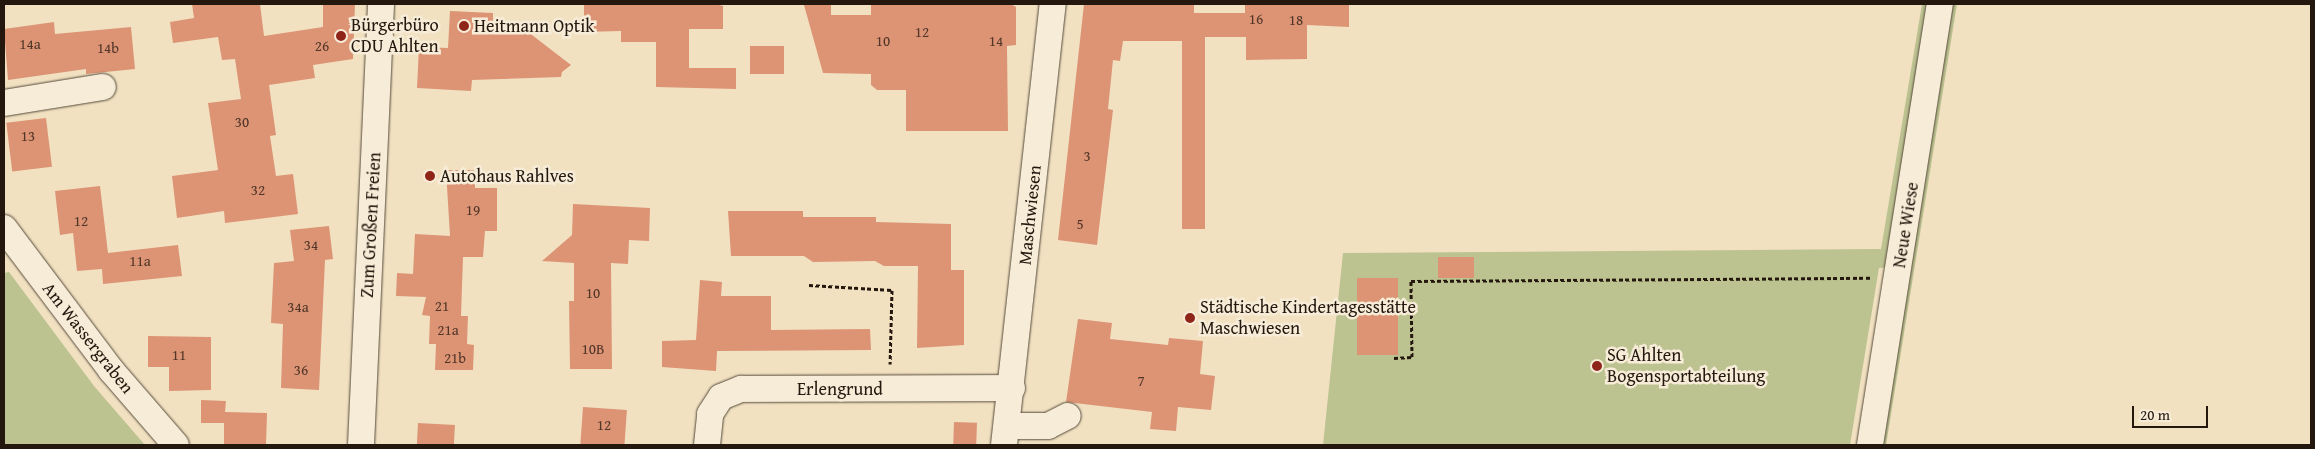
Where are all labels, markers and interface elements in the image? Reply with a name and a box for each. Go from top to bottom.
house number: 16 [1249,10,1263,28]
house number: 18 [1289,11,1303,29]
place label: Bürgerbüro CDU Ahlten [351,15,439,58]
place label: Heitmann Optik [474,15,594,37]
marker: Heitmann Optik [458,20,470,32]
house number: 12 [915,23,929,41]
marker: Bürgerbüro CDU Ahlten [335,30,347,42]
house number: 10 [876,32,890,50]
house number: 14 [989,32,1003,50]
house number: 14a [19,35,41,53]
house number: 26 [315,37,329,55]
house number: 14b [97,39,119,57]
house number: 30 [235,113,249,131]
house number: 13 [21,127,35,145]
house number: 3 [1083,147,1091,165]
street label: Zum Großen Freien [356,152,386,298]
street label: Maschwiesen [1014,164,1046,266]
place label: Autohaus Rahlves [440,165,574,187]
marker: Autohaus Rahlves [424,170,436,182]
street label: Neue Wiese [1889,180,1923,270]
house number: 32 [251,181,265,199]
house number: 19 [466,201,480,219]
house number: 12 [74,212,88,230]
house number: 5 [1076,215,1084,233]
house number: 34 [304,236,318,254]
house number: 11a [129,252,151,270]
street label: Am Wassergraben [38,278,138,398]
house number: 10 [586,284,600,302]
house number: 21 [435,297,449,315]
place label: Städtische Kindertagesstätte Maschwiesen [1200,297,1416,340]
house number: 34a [287,298,309,316]
marker: Städtische Kindertagesstätte Maschwiesen [1184,312,1196,324]
house number: 21a [437,321,459,339]
house number: 10B [582,340,604,358]
place label: SG Ahlten Bogensportabteilung [1607,345,1765,388]
house number: 11 [172,346,186,364]
house number: 21b [444,349,466,367]
marker: SG Ahlten Bogensportabteilung [1591,360,1603,372]
house number: 36 [294,361,308,379]
house number: 7 [1137,372,1145,390]
street label: Erlengrund [797,378,883,400]
scale bar [2135,396,2211,428]
text: 20 m [2140,404,2170,425]
house number: 12 [597,416,611,434]

